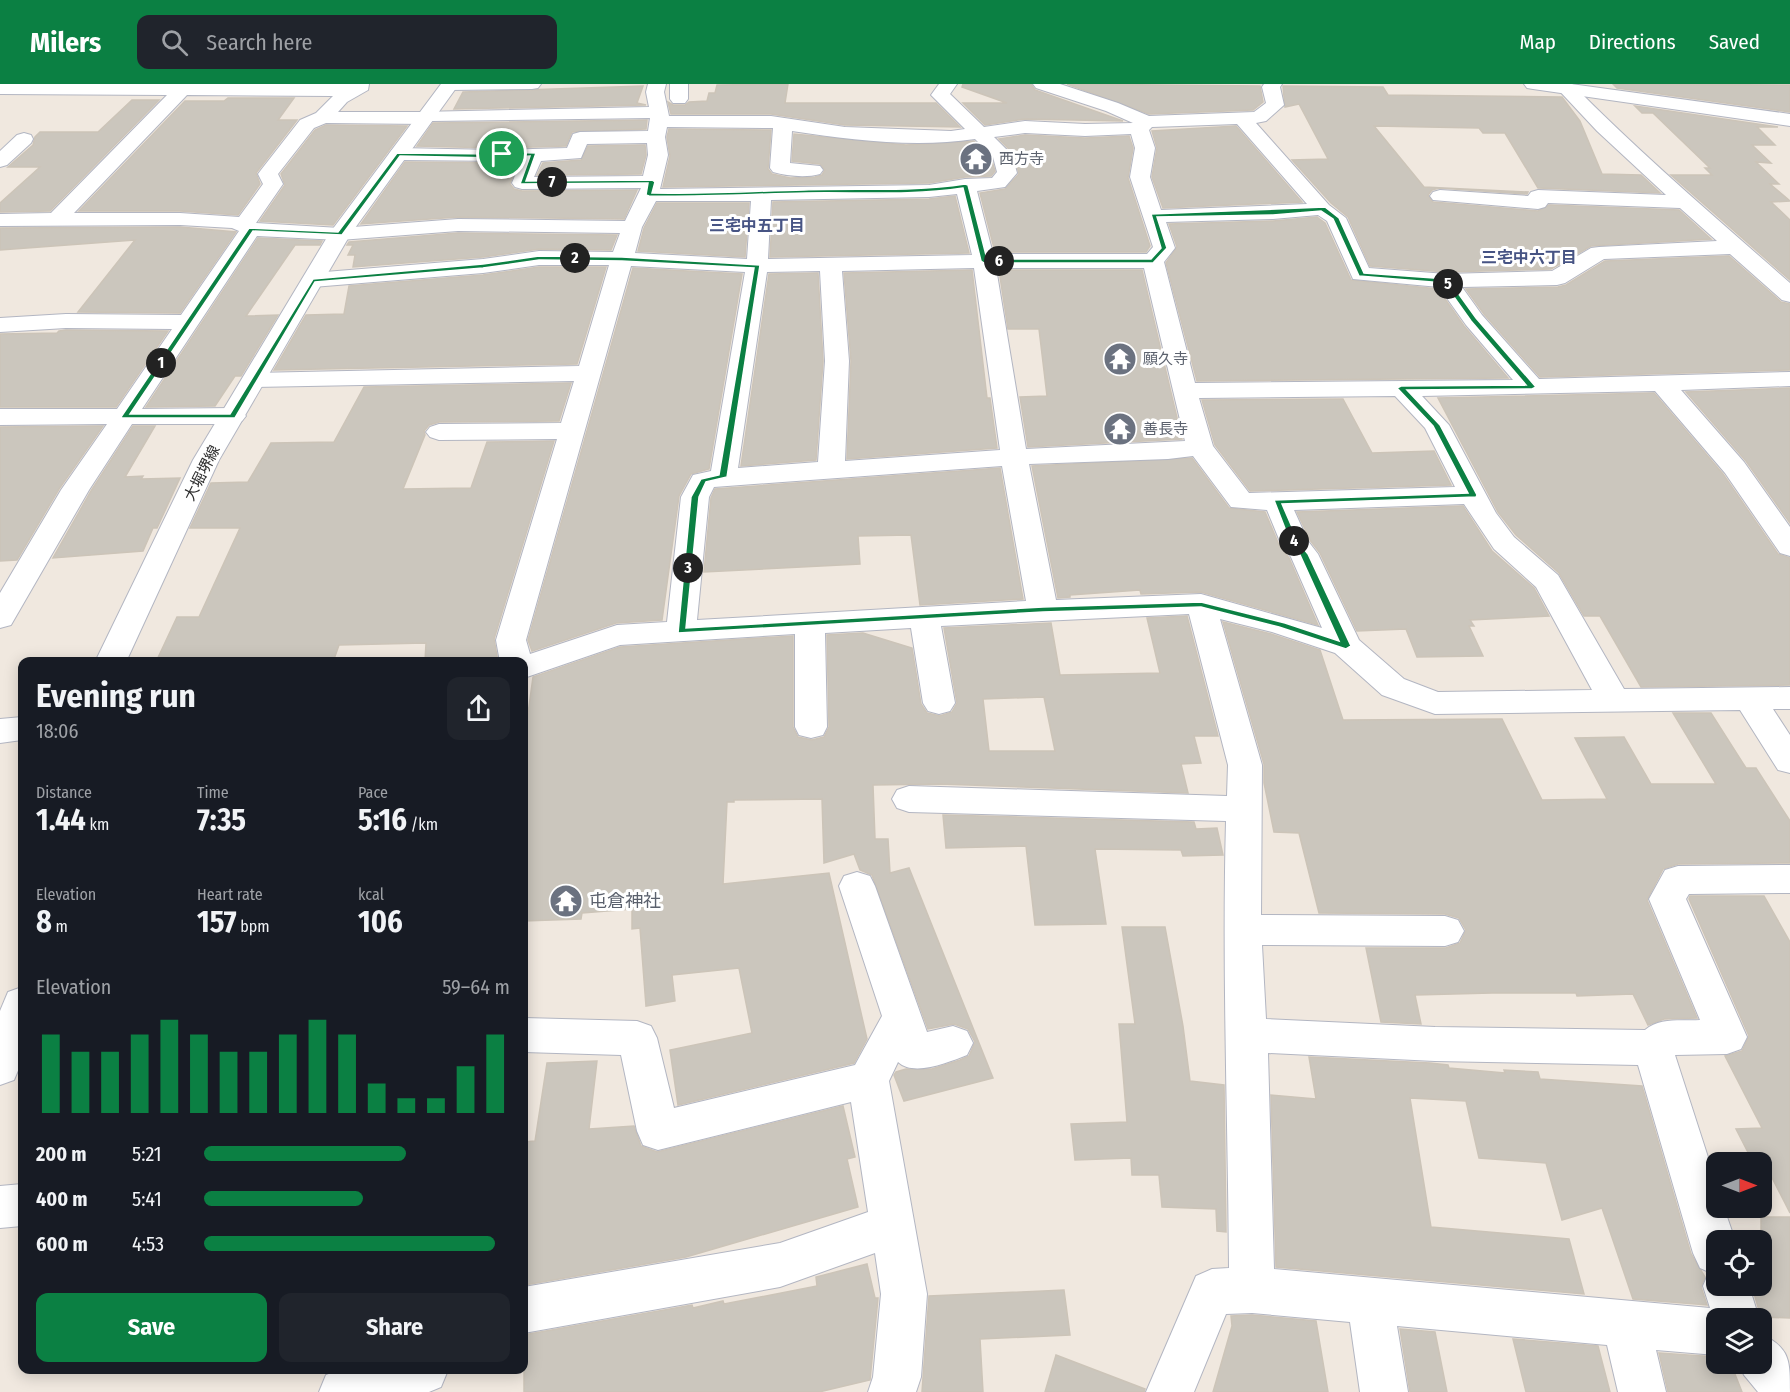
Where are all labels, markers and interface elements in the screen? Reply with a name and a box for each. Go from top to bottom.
search box [137,15,557,69]
text: Milers [30,26,101,59]
icon: search [158,26,191,59]
text: Search here [206,29,312,56]
text: Map [1519,29,1556,55]
text: Directions [1589,29,1676,55]
text: Saved [1709,29,1760,55]
pin [476,128,527,179]
icon: arrive [485,137,518,170]
temple icon: 西方寺 [958,141,994,177]
place label: 西方寺 [999,150,1044,168]
pin: 7 [537,167,567,197]
text: 7 [549,172,555,191]
district label: 三宅中五丁目 [709,216,805,235]
pin: 2 [560,243,590,273]
pin: 6 [984,246,1014,276]
text: 2 [571,248,579,267]
district label: 三宅中六丁目 [1481,248,1577,267]
text: 6 [995,251,1003,270]
pin: 5 [1433,269,1463,299]
text: 5 [1444,274,1452,293]
temple icon: 願久寺 [1102,341,1138,377]
pin: 1 [146,348,176,378]
place label: 願久寺 [1143,350,1188,368]
text: 1 [158,353,164,372]
temple icon: 善長寺 [1102,411,1138,447]
place label: 善長寺 [1143,420,1188,438]
street label: 大堀堺線 [180,442,224,504]
pin: 4 [1279,526,1309,556]
text: 4 [1290,531,1298,550]
pin: 3 [673,553,703,583]
text: 3 [684,558,692,577]
text: Evening run [36,676,196,716]
button: share [447,677,510,740]
text: 18:06 [36,719,78,743]
text: Distance [36,783,92,802]
text: Time [197,783,229,802]
text: Pace [358,783,388,802]
text: 1.44 [36,802,86,838]
text: 7:35 [197,802,246,838]
text: 5:16 [358,802,407,838]
text: km [86,815,109,834]
text: /km [407,815,438,834]
temple icon: 屯倉神社 [548,883,584,919]
text: Elevation [36,885,96,904]
text: Heart rate [197,885,263,904]
text: kcal [358,885,384,904]
place label: 屯倉神社 [589,890,661,912]
text: 8 [36,904,52,940]
text: 157 [197,904,237,940]
text: 106 [358,904,403,940]
text: m [52,917,68,936]
text: bpm [237,917,270,936]
text: Elevation [36,975,111,999]
text: 59–64 m [442,975,510,999]
text: 200 m [36,1142,87,1166]
text: 5:21 [132,1142,162,1166]
north arrow [1706,1152,1772,1218]
map controls [1706,1152,1772,1374]
text: 400 m [36,1187,88,1211]
text: 5:41 [132,1187,162,1211]
button: locate [1706,1230,1772,1296]
text: 600 m [36,1232,88,1256]
text: 4:53 [132,1232,164,1256]
button: Save [36,1293,267,1362]
button: Share [279,1293,510,1362]
button: layers [1706,1308,1772,1374]

